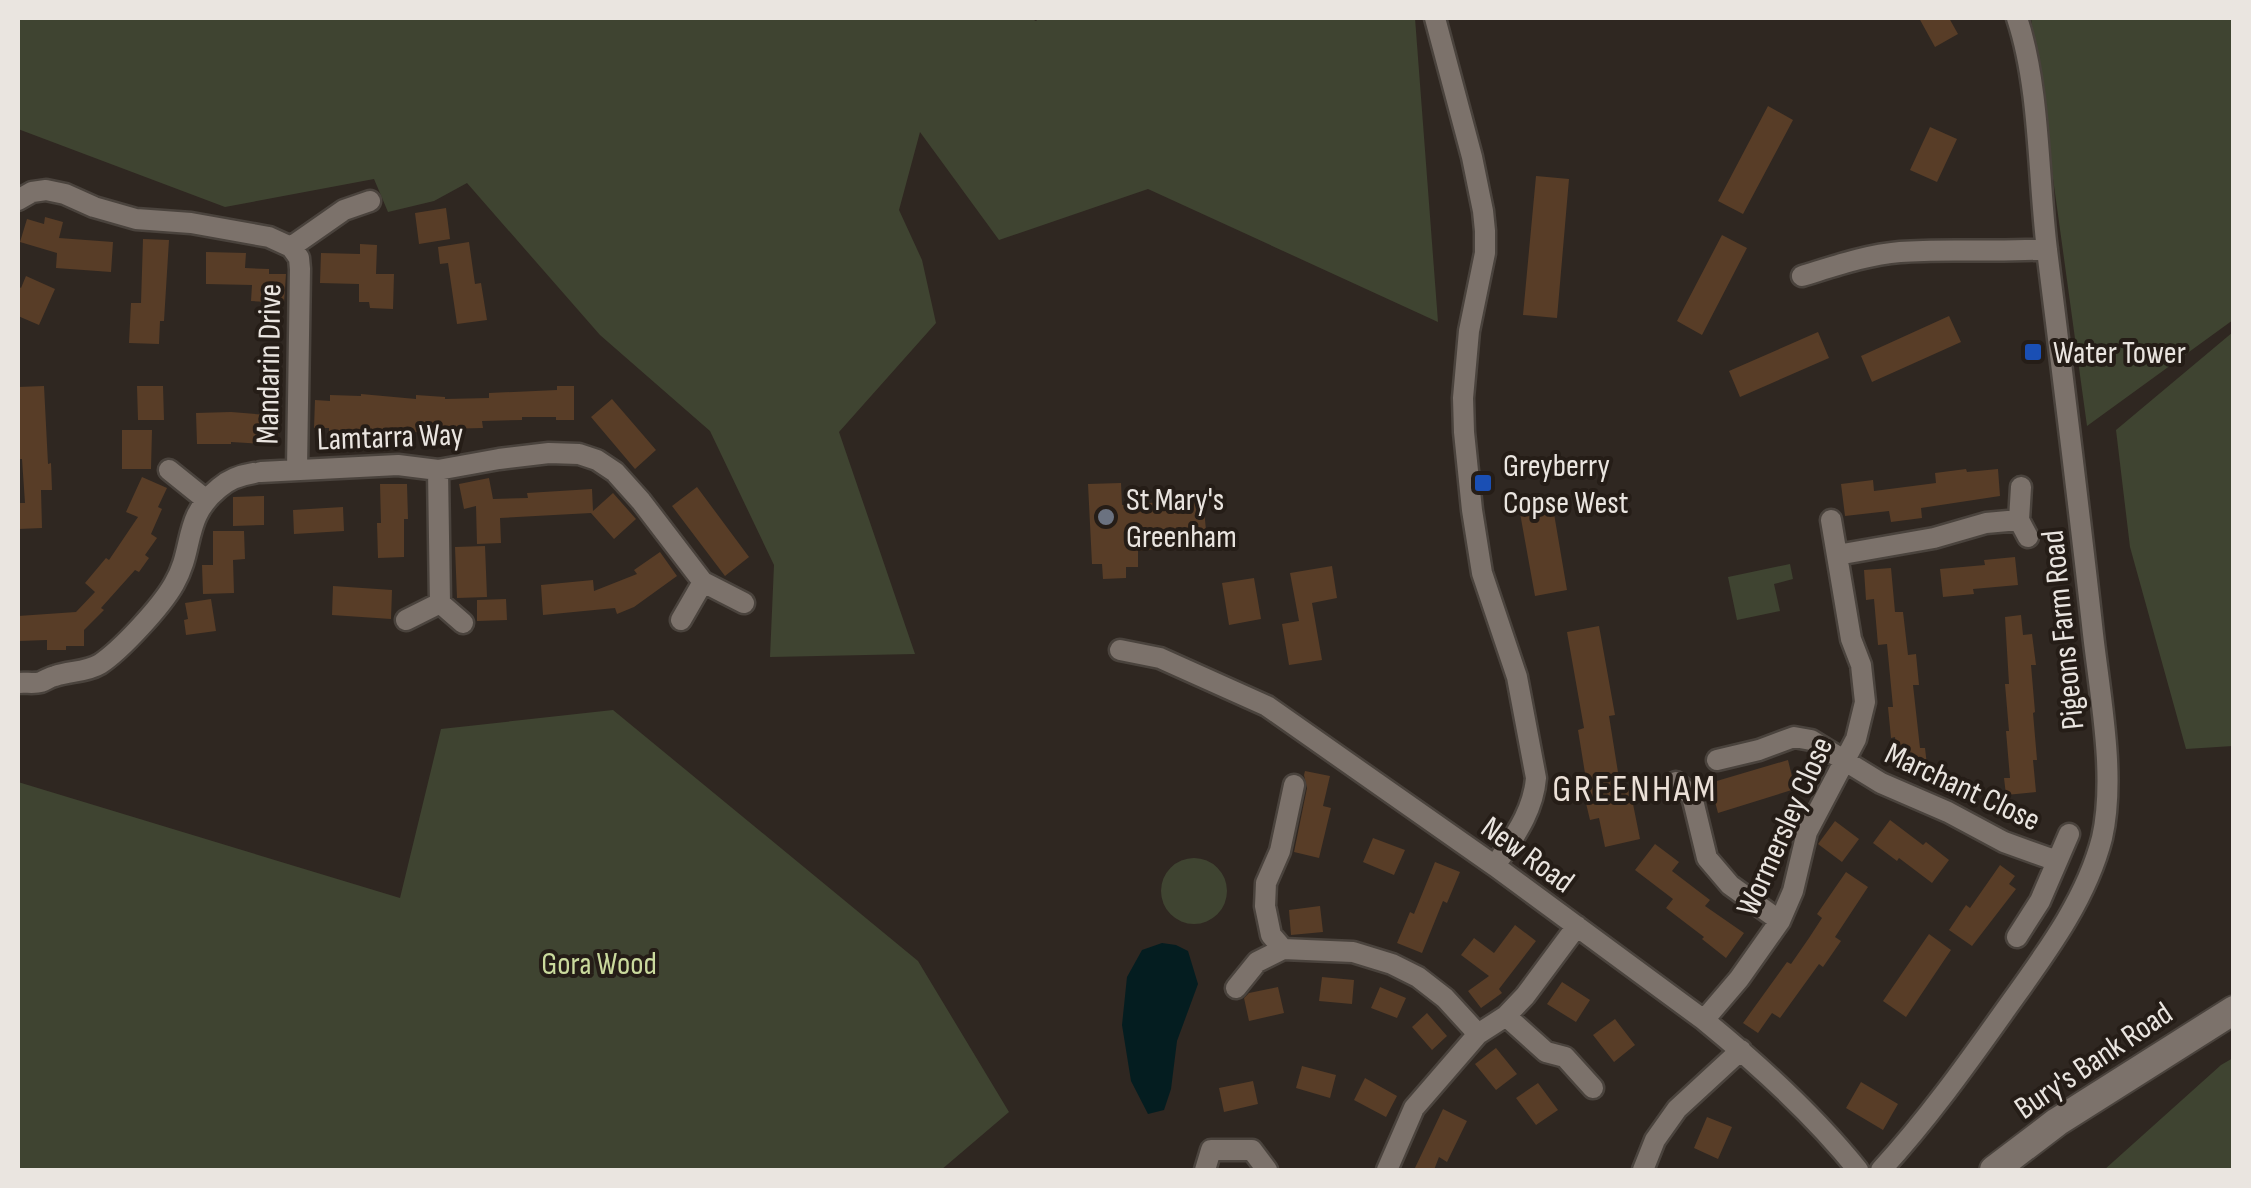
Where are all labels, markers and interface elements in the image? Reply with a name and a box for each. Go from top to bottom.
street label: Mandarin Drive [249,283,290,445]
place label: Water Tower [2053,334,2186,373]
marker: Water Tower [2022,341,2044,363]
street label: Lamtarra Way [316,415,464,460]
place label: Greyberry Copse West [1503,447,1629,523]
marker: Greyberry Copse West [1472,472,1494,494]
place label: St Mary's Greenham [1126,481,1237,557]
marker: St Mary's Greenham [1095,506,1117,528]
street label: Pigeons Farm Road [2034,528,2093,732]
street label: Wormersley Close [1729,731,1842,922]
street label: Marchant Close [1879,734,2046,840]
district label: GREENHAM [1552,767,1718,812]
street label: New Road [1473,808,1581,902]
park label: Gora Wood [541,945,657,984]
street label: Bury's Bank Road [2007,994,2180,1128]

